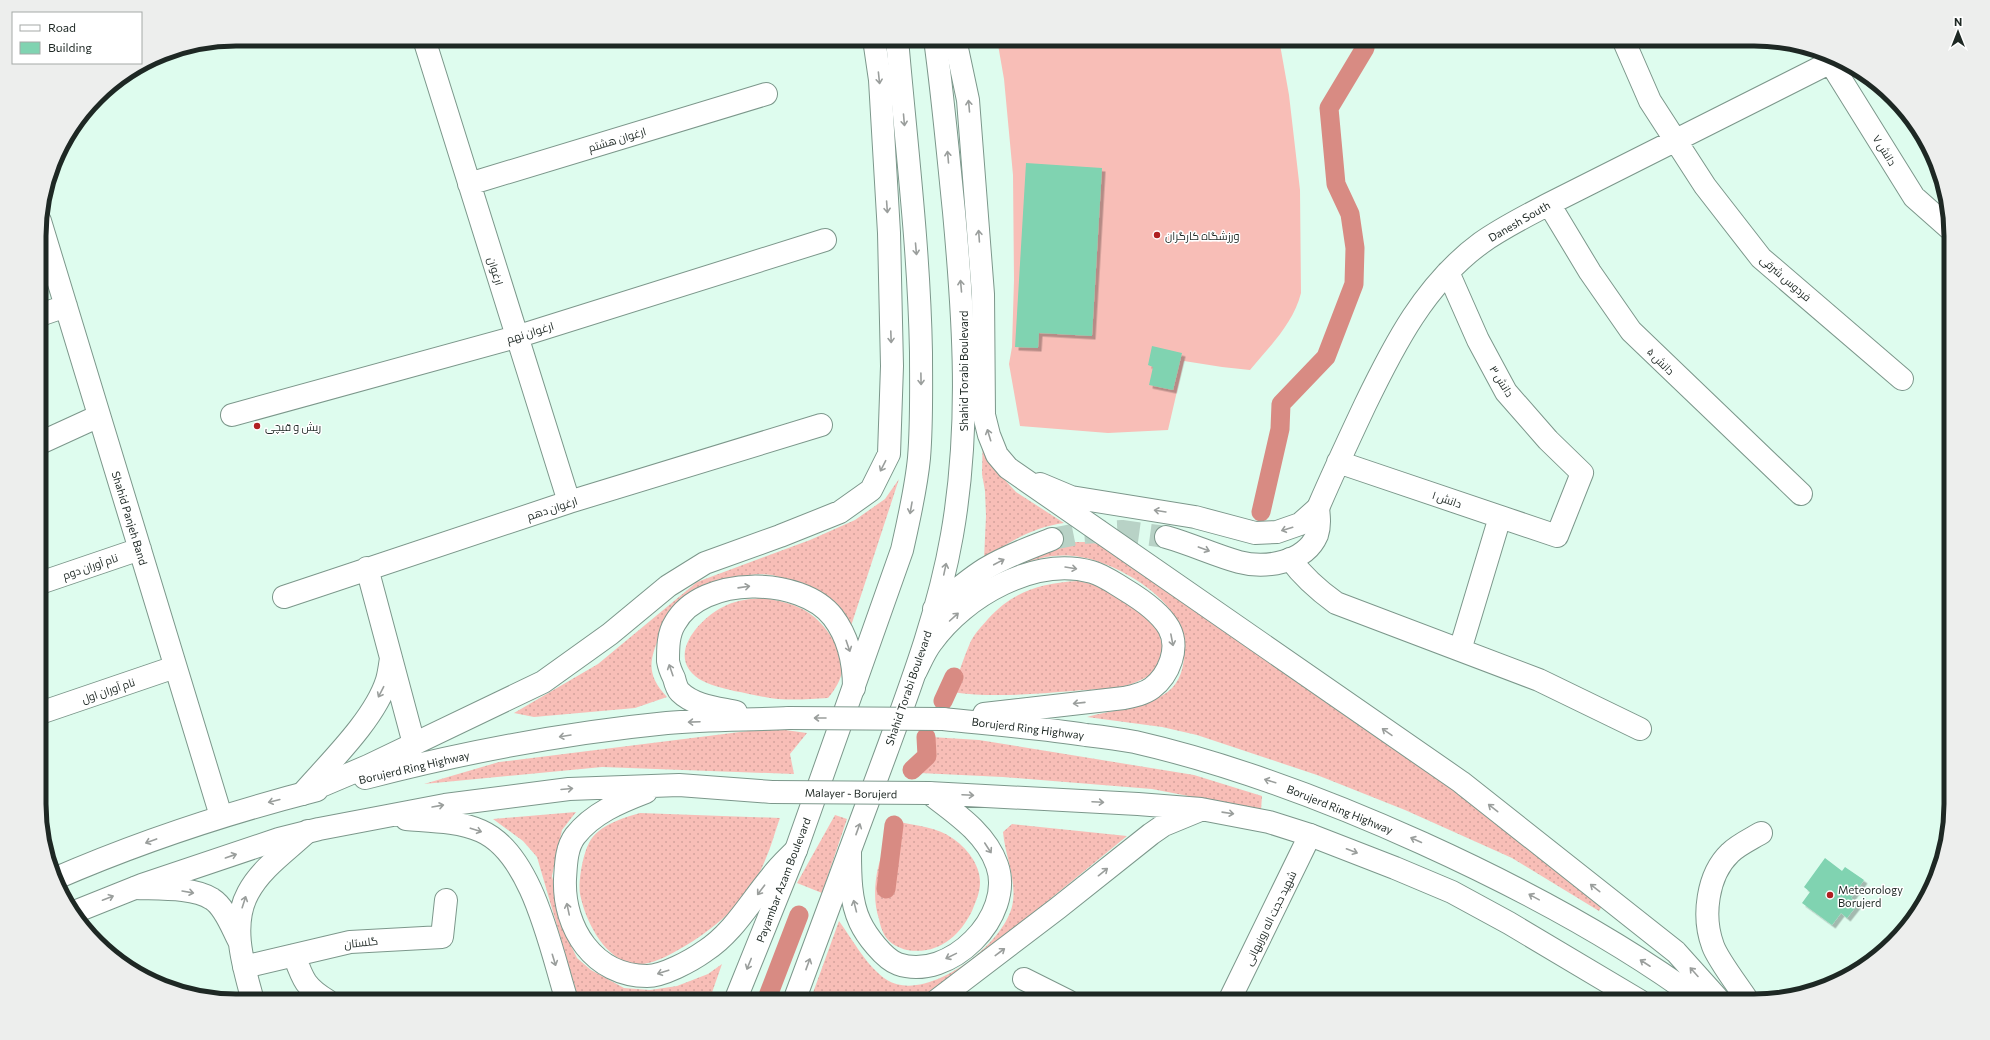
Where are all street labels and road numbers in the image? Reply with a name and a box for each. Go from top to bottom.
street label: ارغوان هشتم [587,124,648,156]
street label: دانش ۷ [1870,132,1900,168]
street label: Danesh South [1486,198,1552,244]
street label: فردوس شرقی [1757,252,1814,304]
street label: ارغوان [485,255,506,287]
street label: Shahid Torabi Boulevard [957,311,970,431]
street label: ارغوان نهم [505,319,556,347]
street label: دانش ۵ [1644,345,1677,378]
street label: دانش ۳ [1487,363,1517,400]
street label: Shahid Panjeh Band [110,469,150,567]
street label: دانش ۱ [1430,488,1464,511]
street label: ارغوان دهم [525,494,580,524]
street label: نام آوران دوم [61,550,120,583]
street label: Shahid Torabi Boulevard [882,629,934,747]
street label: نام آوران اول [80,675,137,707]
street label: Borujerd Ring Highway [971,715,1085,741]
street label: Borujerd Ring Highway [357,748,471,786]
street label: Borujerd Ring Highway [1285,782,1395,836]
street label: Malayer - Borujerd [805,786,897,800]
street label: Payambar Azam Boulevard [753,816,813,944]
street label: شهید حجت اله روزبهانی [1241,869,1299,968]
street label: گلستان [343,934,379,951]

